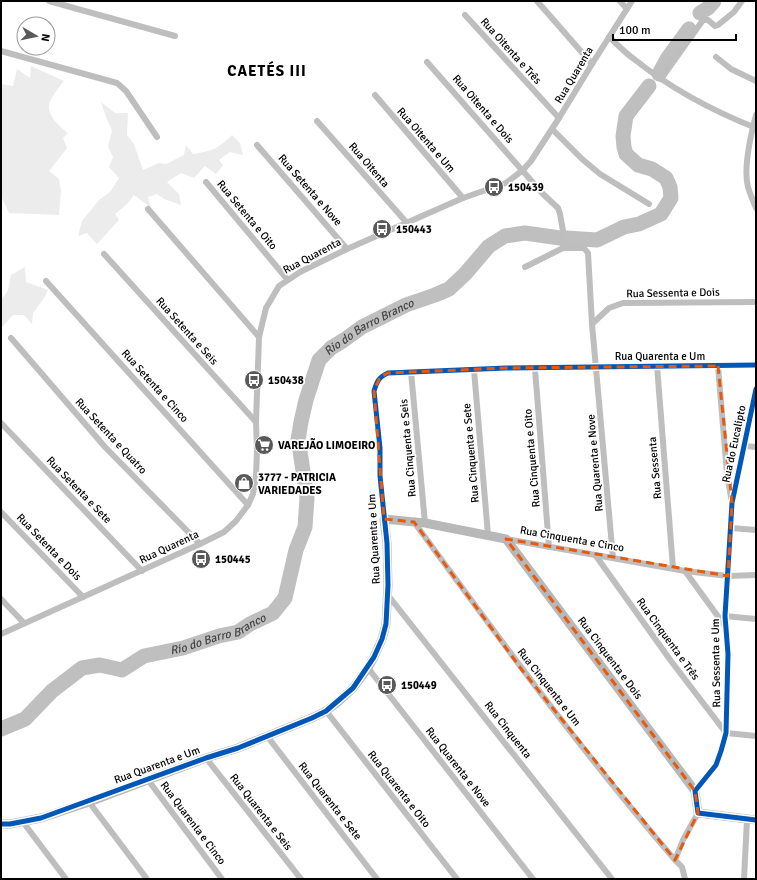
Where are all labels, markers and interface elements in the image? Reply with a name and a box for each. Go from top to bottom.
street label: Rua Oitenta e Três [478,15,544,87]
north arrow [16,16,56,56]
scale bar [613,16,736,42]
text: 100 m [619,23,651,38]
text: N [38,33,52,42]
street label: Rua Quarenta [552,44,596,106]
district label: CAETÉS III [227,61,307,80]
street label: Rua Oitenta e Dois [450,72,516,146]
street label: Rua Oitenta e Um [394,105,458,175]
street label: Rua Oitenta [346,140,392,190]
street label: Rua Setenta e Nove [275,152,345,228]
bus stop icon: 150439 [483,176,505,198]
street label: Rua Setenta e Oito [214,178,280,253]
place label: 150439 [508,181,544,194]
bus stop icon: 150443 [371,218,393,240]
place label: 150443 [396,223,432,236]
street label: Rua Quarenta [281,235,344,277]
street label: Rua Sessenta e Dois [626,286,720,300]
street label: Rua Setenta e Seis [153,295,221,368]
water label: Rio do Barro Branco [321,295,416,358]
street label: Rua Setenta e Cinco [119,347,191,425]
street label: Rua Quarenta e Um [615,350,705,363]
bus stop icon: 150438 [243,369,265,391]
place label: 150438 [268,374,304,387]
street label: Rua Setenta e Quatro [72,395,150,477]
street label: Rua Cinquenta e Seis [397,398,419,498]
street label: Rua Cinquenta e Sete [460,403,482,503]
street label: Rua do Eucalipto [719,404,749,484]
street label: Rua Cinquenta e Oito [521,408,543,508]
street label: Rua Quarenta e Nove [584,414,606,512]
supermarket icon: VAREJÃO LIMOEIRO [253,434,275,456]
street label: Rua Sessenta [646,436,664,500]
place label: VAREJÃO LIMOEIRO [278,437,375,452]
street label: Rua Setenta e Sete [44,454,114,526]
place label: 3777 - PATRICIA VARIEDADES [258,471,336,497]
shop icon: 3777 - PATRICIA VARIEDADES [233,472,255,494]
street label: Rua Quarenta e Um [365,493,383,584]
street label: Rua Setenta e Dois [14,511,84,583]
street label: Rua Cinquenta e Cinco [519,523,625,555]
street label: Rua Quarenta [137,527,201,566]
bus stop icon: 150445 [190,548,212,570]
place label: 150445 [215,553,251,566]
street label: Rua Cinquenta e Três [634,595,702,683]
water label: Rio do Barro Branco [169,610,269,658]
street label: Rua Cinquenta e Dois [575,614,645,702]
street label: Rua Sessenta e Um [709,618,723,708]
street label: Rua Cinquenta e Um [515,645,584,729]
bus stop icon: 150449 [376,674,398,696]
place label: 150449 [401,679,437,692]
street label: Rua Cinquenta [482,699,535,761]
street label: Rua Quarenta e Nove [423,724,493,810]
street label: Rua Quarenta e Um [112,743,202,787]
street label: Rua Quarenta e Oito [365,748,433,830]
street label: Rua Quarenta e Sete [296,760,364,842]
street label: Rua Quarenta e Seis [227,771,295,853]
street label: Rua Quarenta e Cinco [157,779,229,867]

